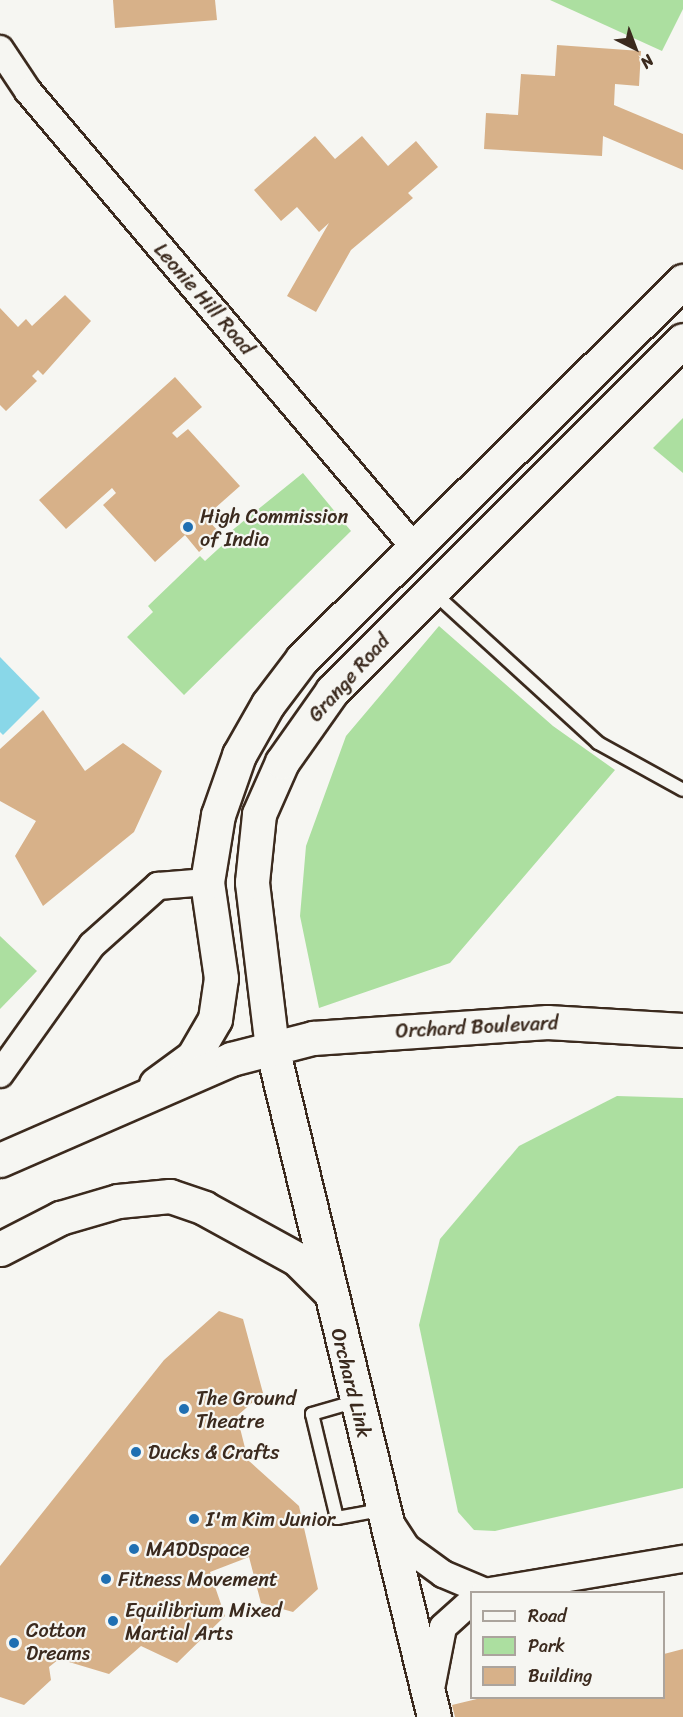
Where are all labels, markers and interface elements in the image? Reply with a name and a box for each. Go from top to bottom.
north arrow [605,18,665,78]
text: N [634,47,661,76]
street label: Leonie Hill Road [149,238,259,360]
place label: High Commission of India [200,504,348,551]
marker: High Commission of India [181,520,195,534]
street label: Grange Road [303,629,395,727]
street label: Orchard Boulevard [395,1011,559,1043]
street label: Orchard Link [326,1326,376,1440]
place label: The Ground Theatre [196,1386,296,1433]
marker: The Ground Theatre [177,1402,191,1416]
place label: Ducks & Crafts [148,1440,279,1464]
marker: Ducks & Crafts [129,1445,143,1459]
place label: I'm Kim Junior [206,1507,335,1531]
marker: I'm Kim Junior [187,1512,201,1526]
place label: MADDspace [146,1537,249,1561]
marker: MADDspace [127,1542,141,1556]
place label: Fitness Movement [118,1567,277,1591]
marker: Fitness Movement [99,1572,113,1586]
legend [470,1591,665,1699]
place label: Equilibrium Mixed Martial Arts [125,1598,282,1645]
text: Road [528,1600,567,1632]
marker: Equilibrium Mixed Martial Arts [106,1614,120,1628]
place label: Cotton Dreams [26,1619,90,1666]
text: Park [528,1630,565,1662]
marker: Cotton Dreams [7,1636,21,1650]
text: Building [528,1660,592,1692]

